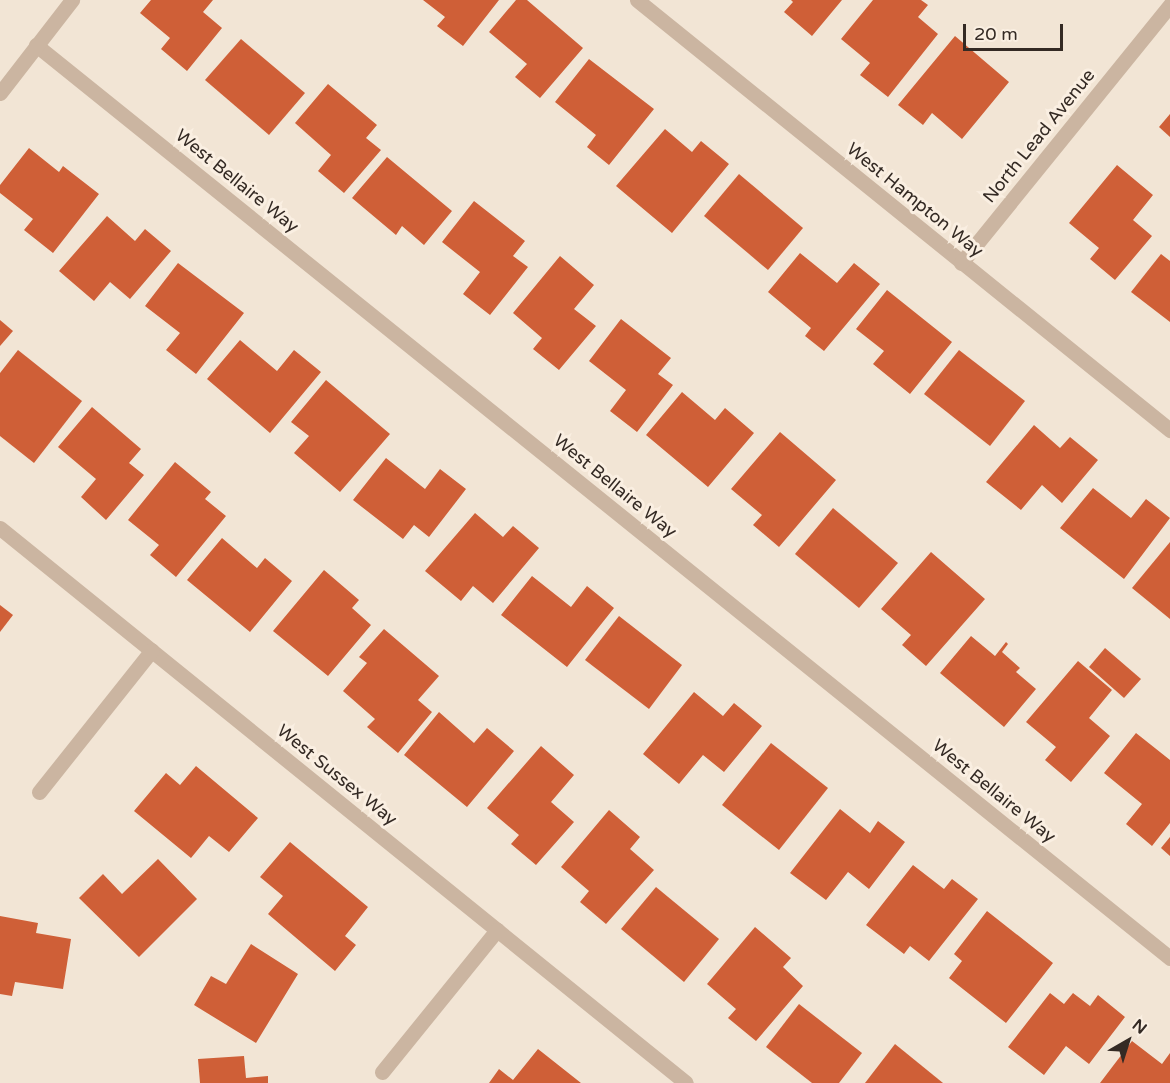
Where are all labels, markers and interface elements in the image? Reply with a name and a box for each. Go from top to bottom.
scale bar [966,12,1066,50]
text: 20 m [974,23,1018,45]
street label: North Lead Avenue [978,65,1100,207]
street label: West Bellaire Way [171,125,303,237]
street label: West Hampton Way [842,138,988,262]
street label: West Bellaire Way [549,430,681,542]
street label: West Sussex Way [273,720,401,830]
street label: West Bellaire Way [928,735,1060,847]
north arrow [1098,1011,1158,1071]
text: N [1128,1015,1151,1039]

